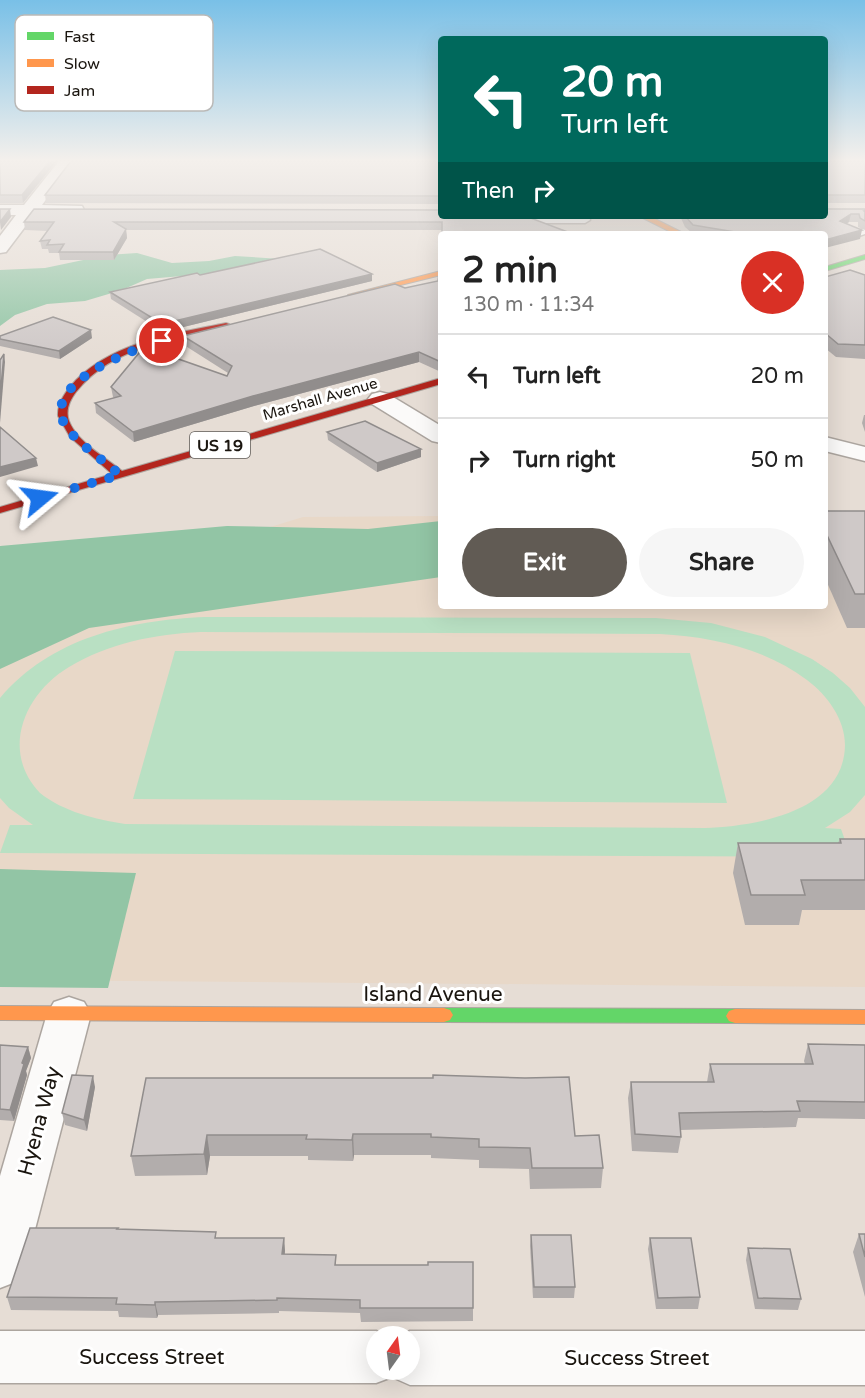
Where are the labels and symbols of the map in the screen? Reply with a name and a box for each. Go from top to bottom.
legend [15,15,213,111]
text: Fast [64,27,95,47]
text: Slow [64,54,100,74]
text: Jam [64,81,95,101]
pin [136,315,187,366]
street label: Marshall Avenue [261,374,379,424]
road number: US 19 [190,432,250,458]
position arrow [8,466,72,530]
street label: Island Avenue [363,982,503,1007]
street label: Hyena Way [13,1064,66,1178]
north arrow [366,1326,420,1380]
street label: Success Street [79,1345,225,1370]
street label: Success Street [564,1346,710,1371]

